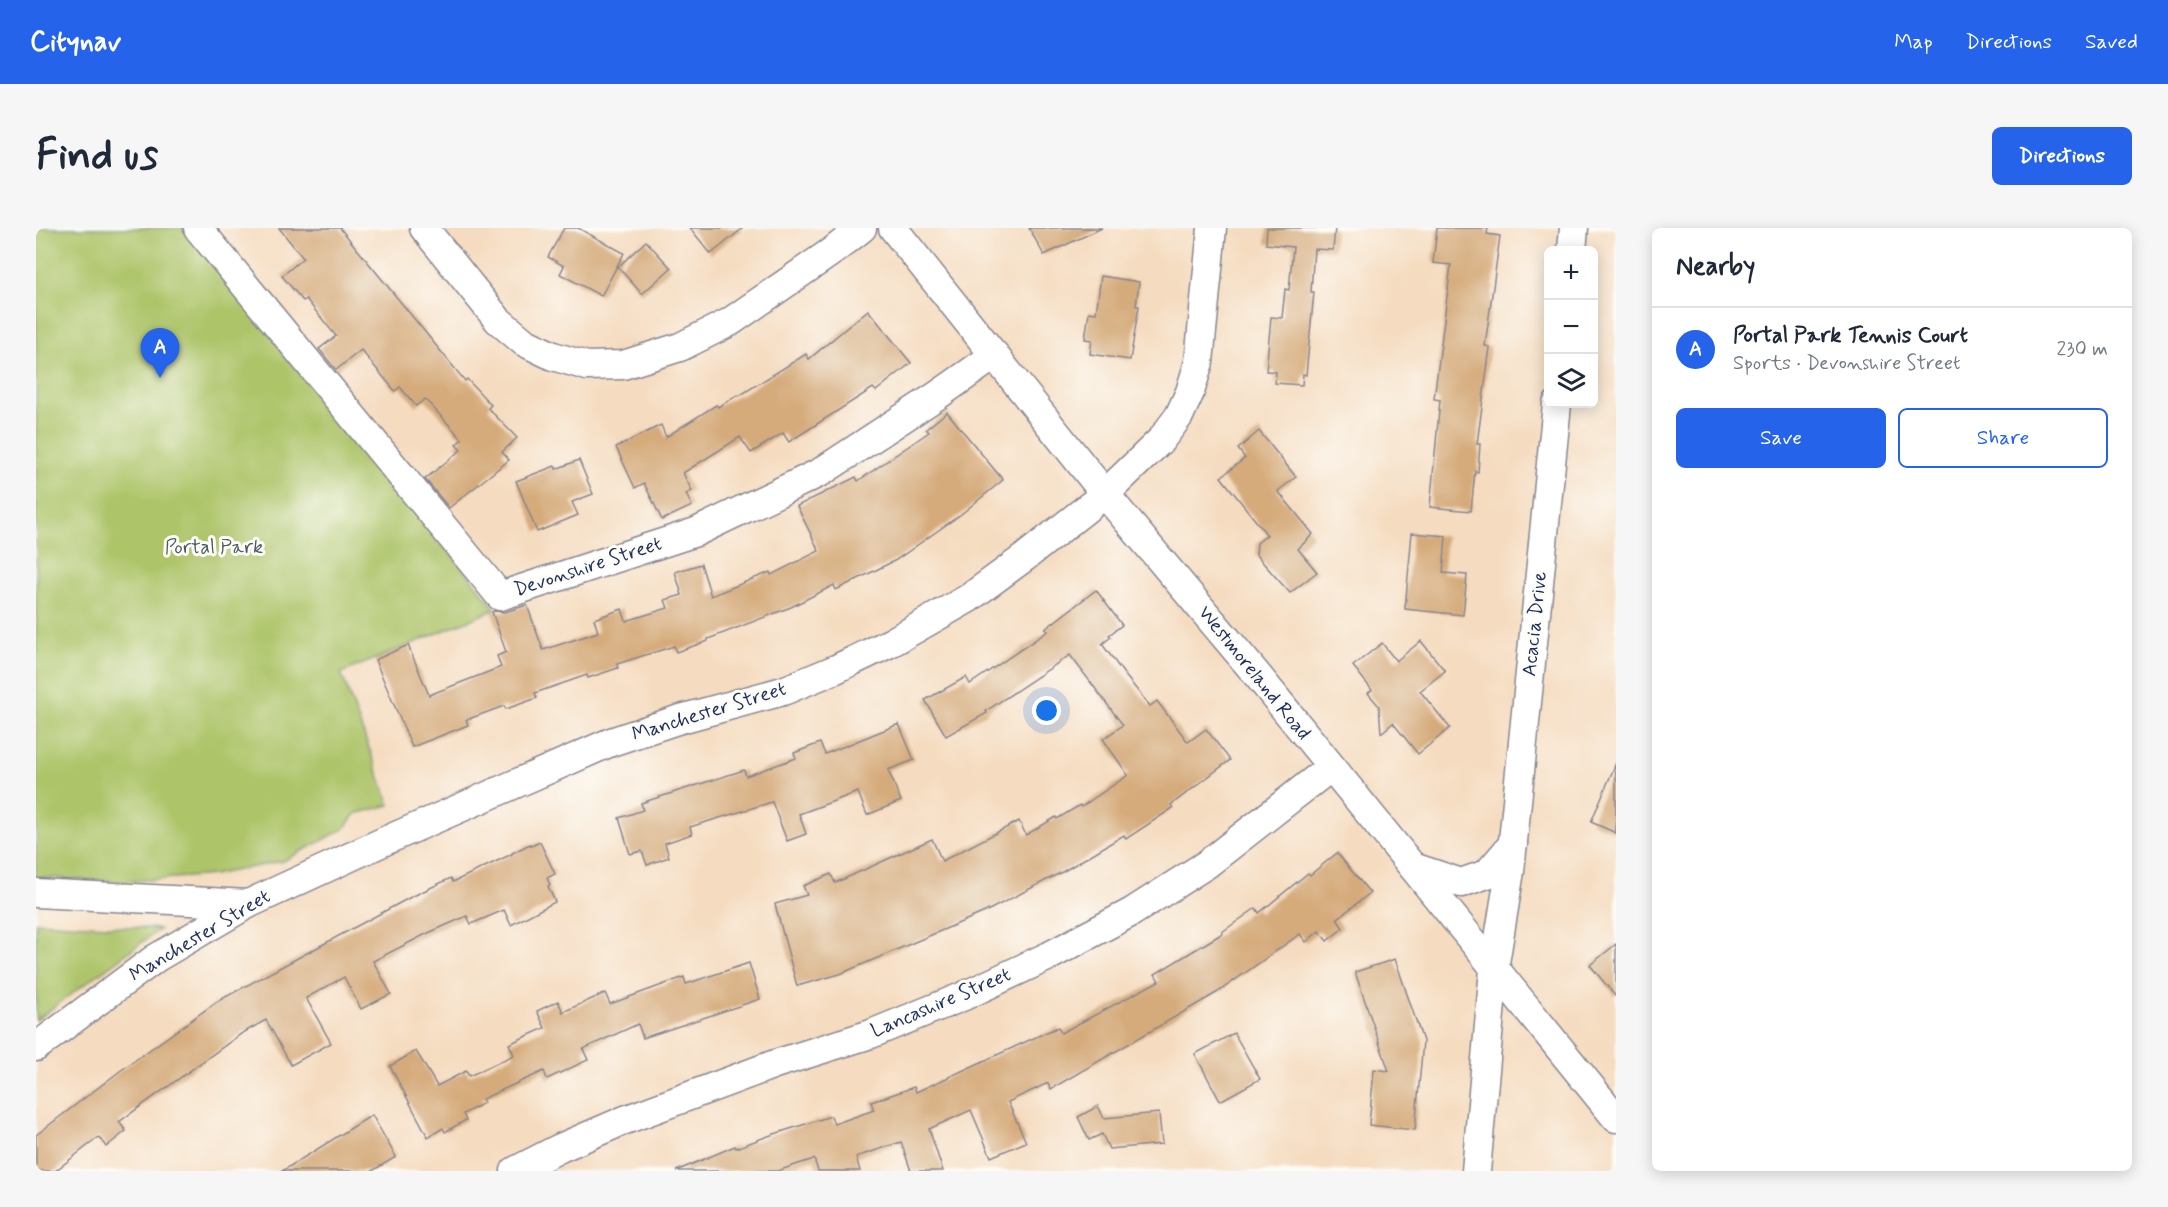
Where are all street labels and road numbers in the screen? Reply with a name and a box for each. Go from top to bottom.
street label: Devonshire Street [511,530,665,604]
street label: Acacia Drive [1516,570,1554,678]
street label: Westmoreland Road [1191,600,1317,746]
street label: Manchester Street [629,676,789,748]
street label: Manchester Street [125,883,275,989]
street label: Lancashire Street [867,961,1015,1045]

